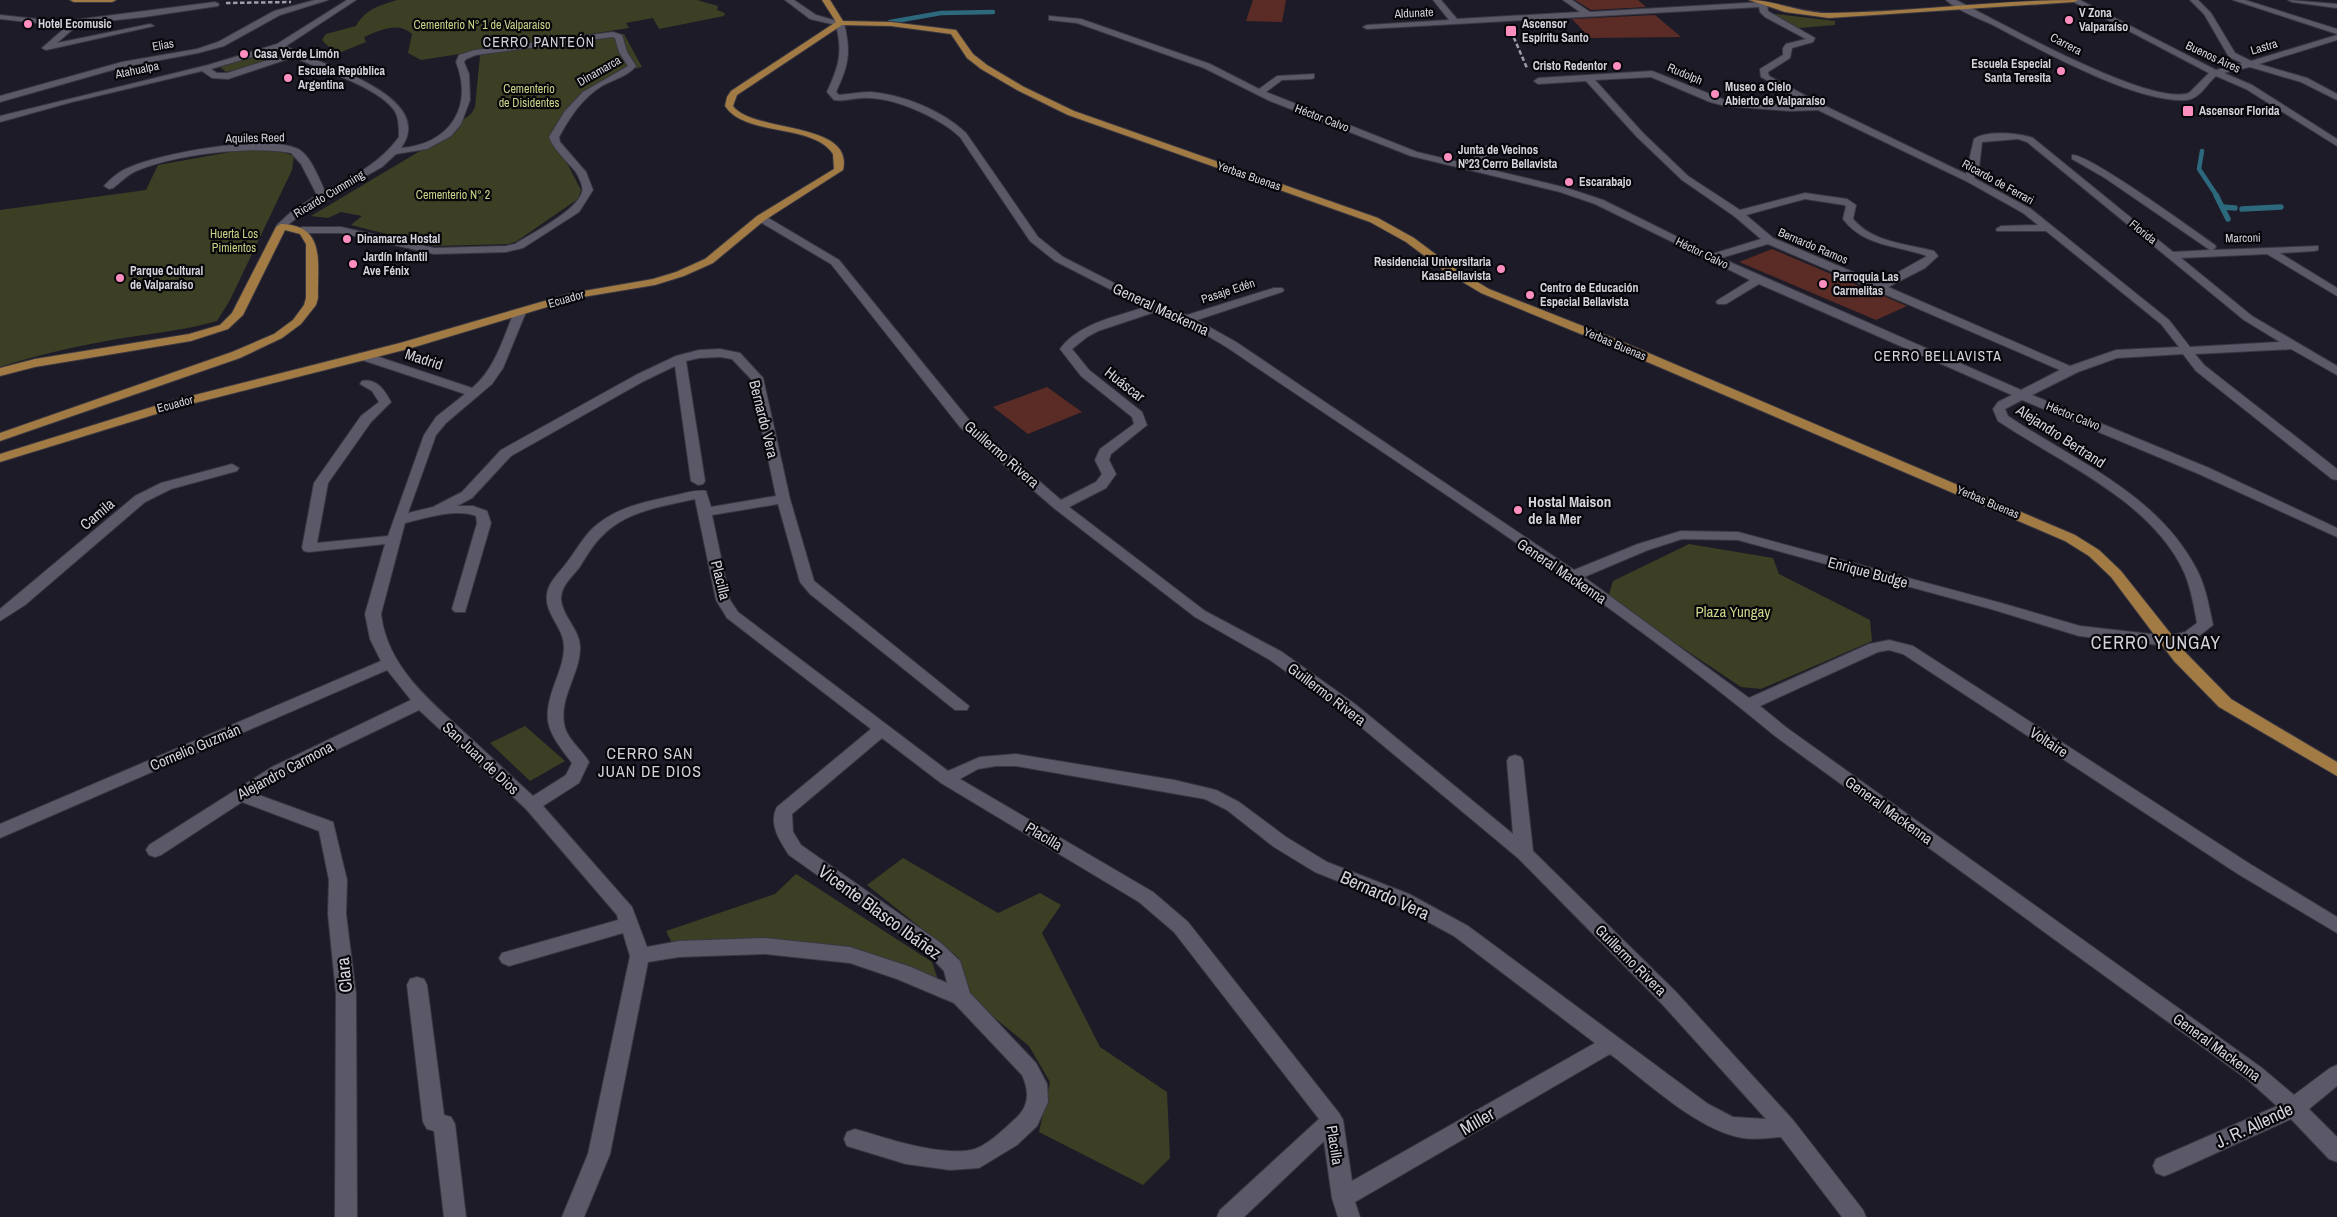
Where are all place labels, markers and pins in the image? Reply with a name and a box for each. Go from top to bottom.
place label: V Zona Valparaíso [2079,5,2128,35]
marker: V Zona Valparaíso [2063,14,2075,26]
place label: Hotel Ecomusic [38,16,112,32]
place label: Ascensor Espíritu Santo [1522,16,1589,46]
marker: Hotel Ecomusic [22,18,34,30]
marker: Ascensor Espíritu Santo [1504,24,1518,38]
place label: Casa Verde Limón [254,46,339,62]
marker: Casa Verde Limón [238,48,250,60]
place label: Escuela Especial Santa Teresita [1971,56,2052,86]
place label: Cristo Redentor [1533,58,1607,74]
marker: Cristo Redentor [1611,60,1623,72]
place label: Escuela República Argentina [298,63,385,93]
marker: Escuela Especial Santa Teresita [2055,65,2067,77]
marker: Escuela República Argentina [282,72,294,84]
place label: Museo a Cielo Abierto de Valparaíso [1725,79,1826,109]
marker: Museo a Cielo Abierto de Valparaíso [1709,88,1721,100]
place label: Ascensor Florida [2199,103,2280,119]
marker: Ascensor Florida [2181,104,2195,118]
place label: Junta de Vecinos Nº23 Cerro Bellavista [1458,142,1558,172]
marker: Junta de Vecinos Nº23 Cerro Bellavista [1442,151,1454,163]
place label: Escarabajo [1579,174,1632,190]
marker: Escarabajo [1563,176,1575,188]
place label: Dinamarca Hostal [357,231,440,247]
marker: Dinamarca Hostal [341,233,353,245]
place label: Jardín Infantil Ave Fénix [363,249,428,279]
place label: Residencial Universitaria KasaBellavista [1374,254,1492,284]
marker: Jardín Infantil Ave Fénix [347,258,359,270]
place label: Parque Cultural de Valparaíso [130,263,204,293]
marker: Residencial Universitaria KasaBellavista [1495,263,1507,275]
place label: Parroquia Las Carmelitas [1833,269,1899,299]
marker: Parque Cultural de Valparaíso [114,272,126,284]
marker: Parroquia Las Carmelitas [1817,278,1829,290]
place label: Centro de Educación Especial Bellavista [1540,280,1638,310]
marker: Centro de Educación Especial Bellavista [1524,289,1536,301]
place label: Hostal Maison de la Mer [1528,491,1611,529]
marker: Hostal Maison de la Mer [1512,504,1524,516]

